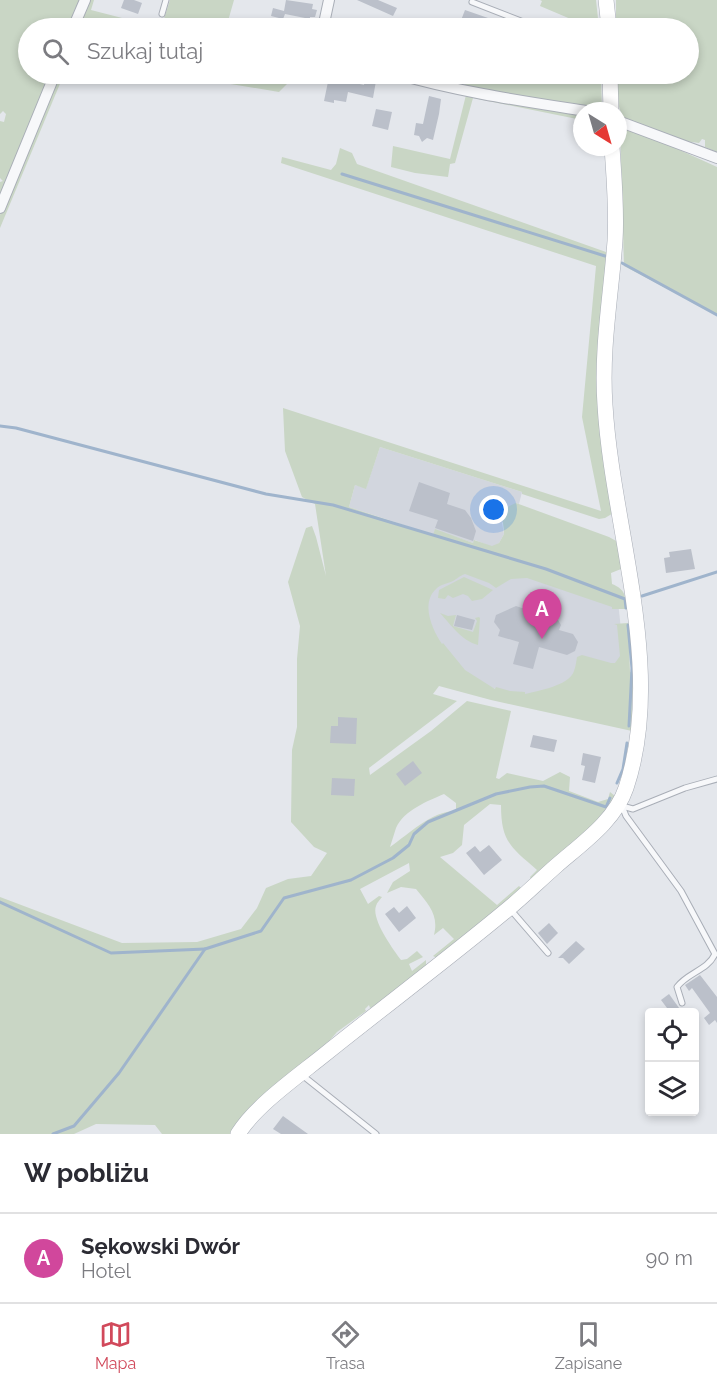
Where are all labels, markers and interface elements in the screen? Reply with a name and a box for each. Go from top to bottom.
search box [18,18,699,84]
icon: search [39,35,72,68]
text: Szukaj tutaj [87,38,203,64]
north arrow [573,102,627,156]
your location [479,495,508,524]
pin: A [522,590,562,639]
map controls [645,1008,699,1116]
button: locate [645,1008,699,1062]
button: layers [645,1062,699,1116]
text: W pobliżu [24,1158,149,1188]
text: Sękowski Dwór [81,1233,240,1259]
text: A [37,1246,50,1270]
text: 90 m [646,1246,693,1270]
text: Hotel [81,1259,131,1283]
tab: Mapa [95,1318,136,1373]
tab: Trasa [326,1318,365,1373]
tab: Zapisane [555,1318,622,1373]

